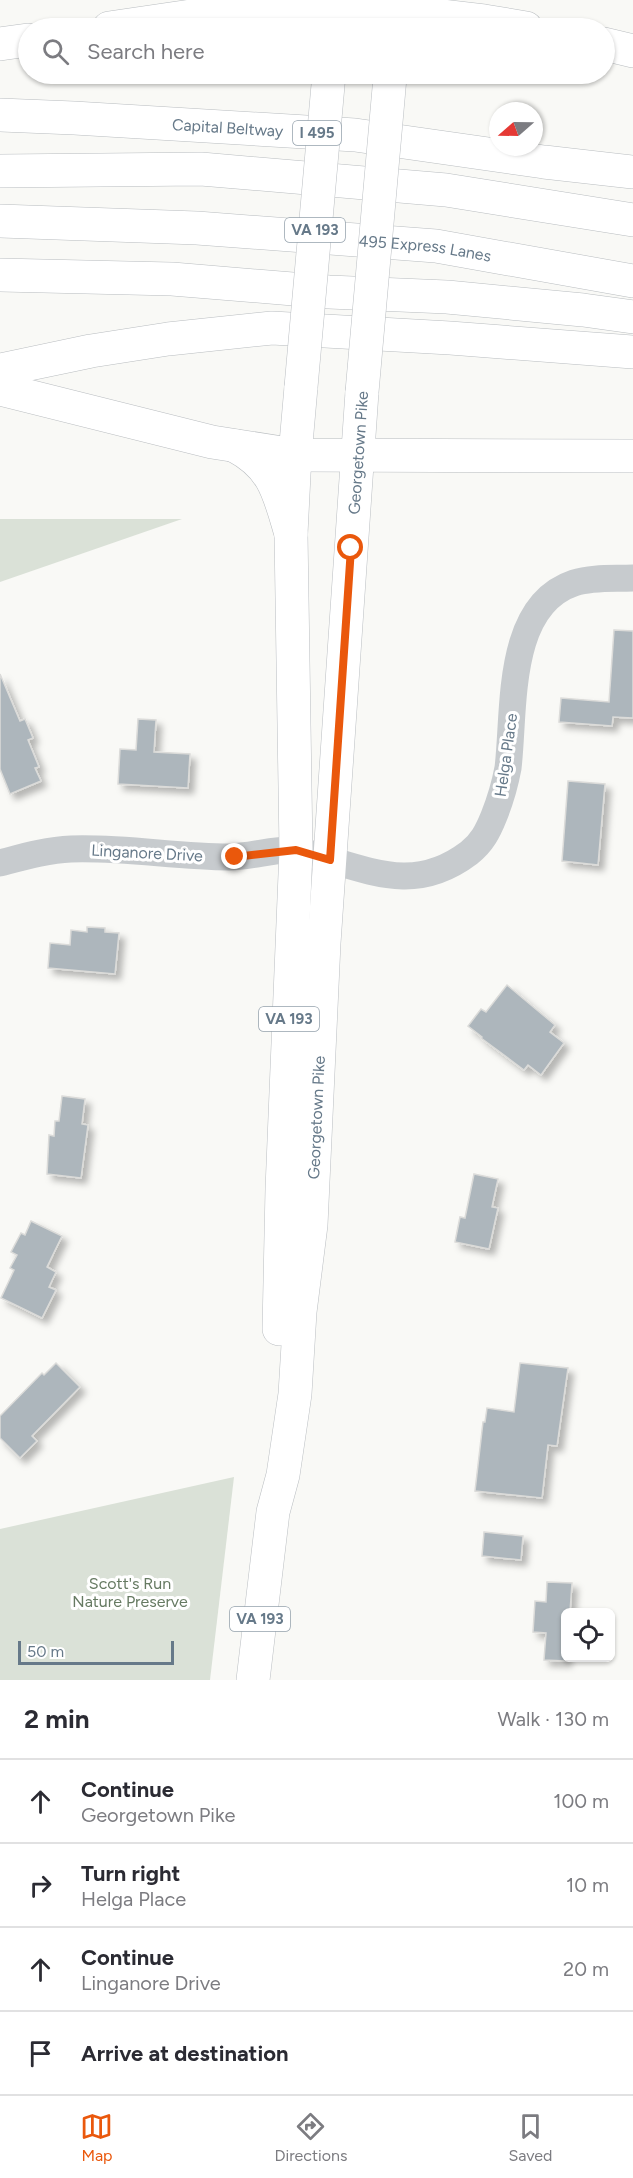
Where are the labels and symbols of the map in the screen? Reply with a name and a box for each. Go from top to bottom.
north arrow [489,102,543,156]
street label: Capital Beltway [171,114,284,140]
road number: I 495 [293,121,341,145]
road number: VA 193 [285,218,345,242]
street label: 495 Express Lanes [358,231,493,265]
street label: Georgetown Pike [344,390,372,515]
route start [337,534,363,560]
street label: Helga Place [491,712,521,798]
street label: Linganore Drive [91,841,204,865]
route end [221,843,247,869]
road number: VA 193 [259,1007,319,1031]
street label: Georgetown Pike [304,1055,328,1180]
park label: Scott's Run Nature Preserve [72,1574,188,1611]
road number: VA 193 [230,1607,290,1631]
scale bar [18,1638,174,1666]

